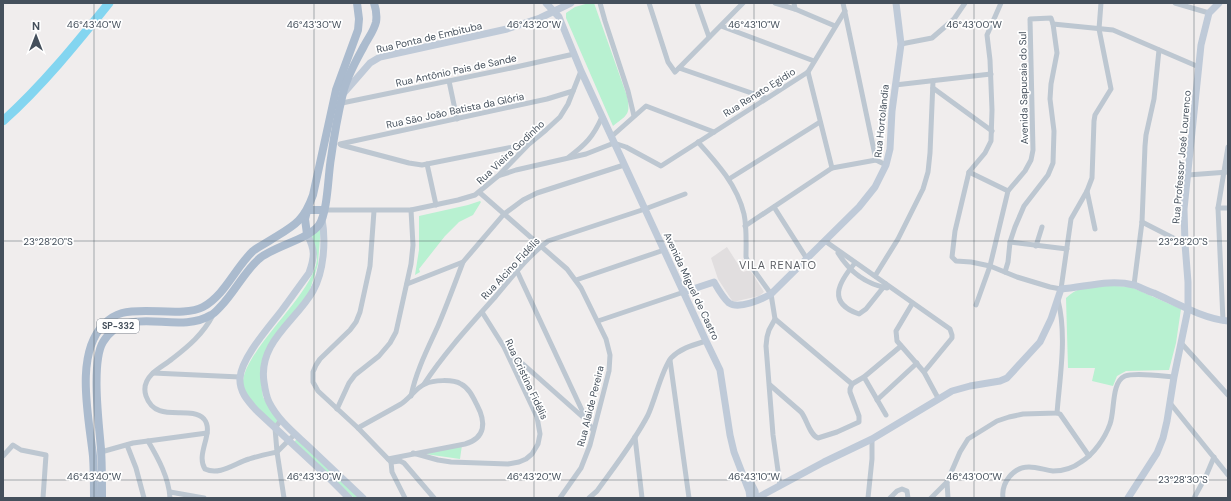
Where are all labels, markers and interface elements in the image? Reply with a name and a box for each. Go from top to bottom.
north arrow [16,16,56,56]
text: 46°43'40"W [67,18,121,31]
text: 46°43'30"W [287,18,342,31]
text: 46°43'20"W [507,18,562,31]
text: 46°43'10"W [728,18,780,31]
text: 46°43'00"W [946,18,1002,31]
text: N [32,19,40,33]
street label: Rua Ponta de Embituba [375,19,483,56]
street label: Avenida Sapucaia do Sul [1016,31,1031,145]
street label: Rua Antônio Pais de Sande [394,51,518,90]
street label: Rua Renato Egidio [721,65,798,120]
street label: Rua Hortolãndia [871,84,892,158]
street label: Rua São João Batista da Glória [385,90,525,131]
street label: Rua Professor José Lourenco [1169,90,1194,224]
street label: Rua Vieira Godinho [474,117,547,187]
street label: Avenida Miguel de Castro [661,230,722,342]
street label: Rua Alcino Fidélis [478,234,543,302]
text: 23°28'20"S [23,235,73,248]
text: 23°28'20"S [1158,235,1208,248]
district label: VILA RENATO [739,258,817,272]
road number: SP-332 [97,319,139,333]
street label: Rua Cristina Fidélis [502,337,551,422]
street label: Rua Alaide Pereira [574,364,607,448]
text: 46°43'40"W [67,470,121,483]
text: 46°43'30"W [287,470,342,483]
text: 46°43'20"W [507,470,562,483]
text: 46°43'10"W [728,470,780,483]
text: 46°43'00"W [946,470,1002,483]
text: 23°28'30"S [1158,473,1208,486]

